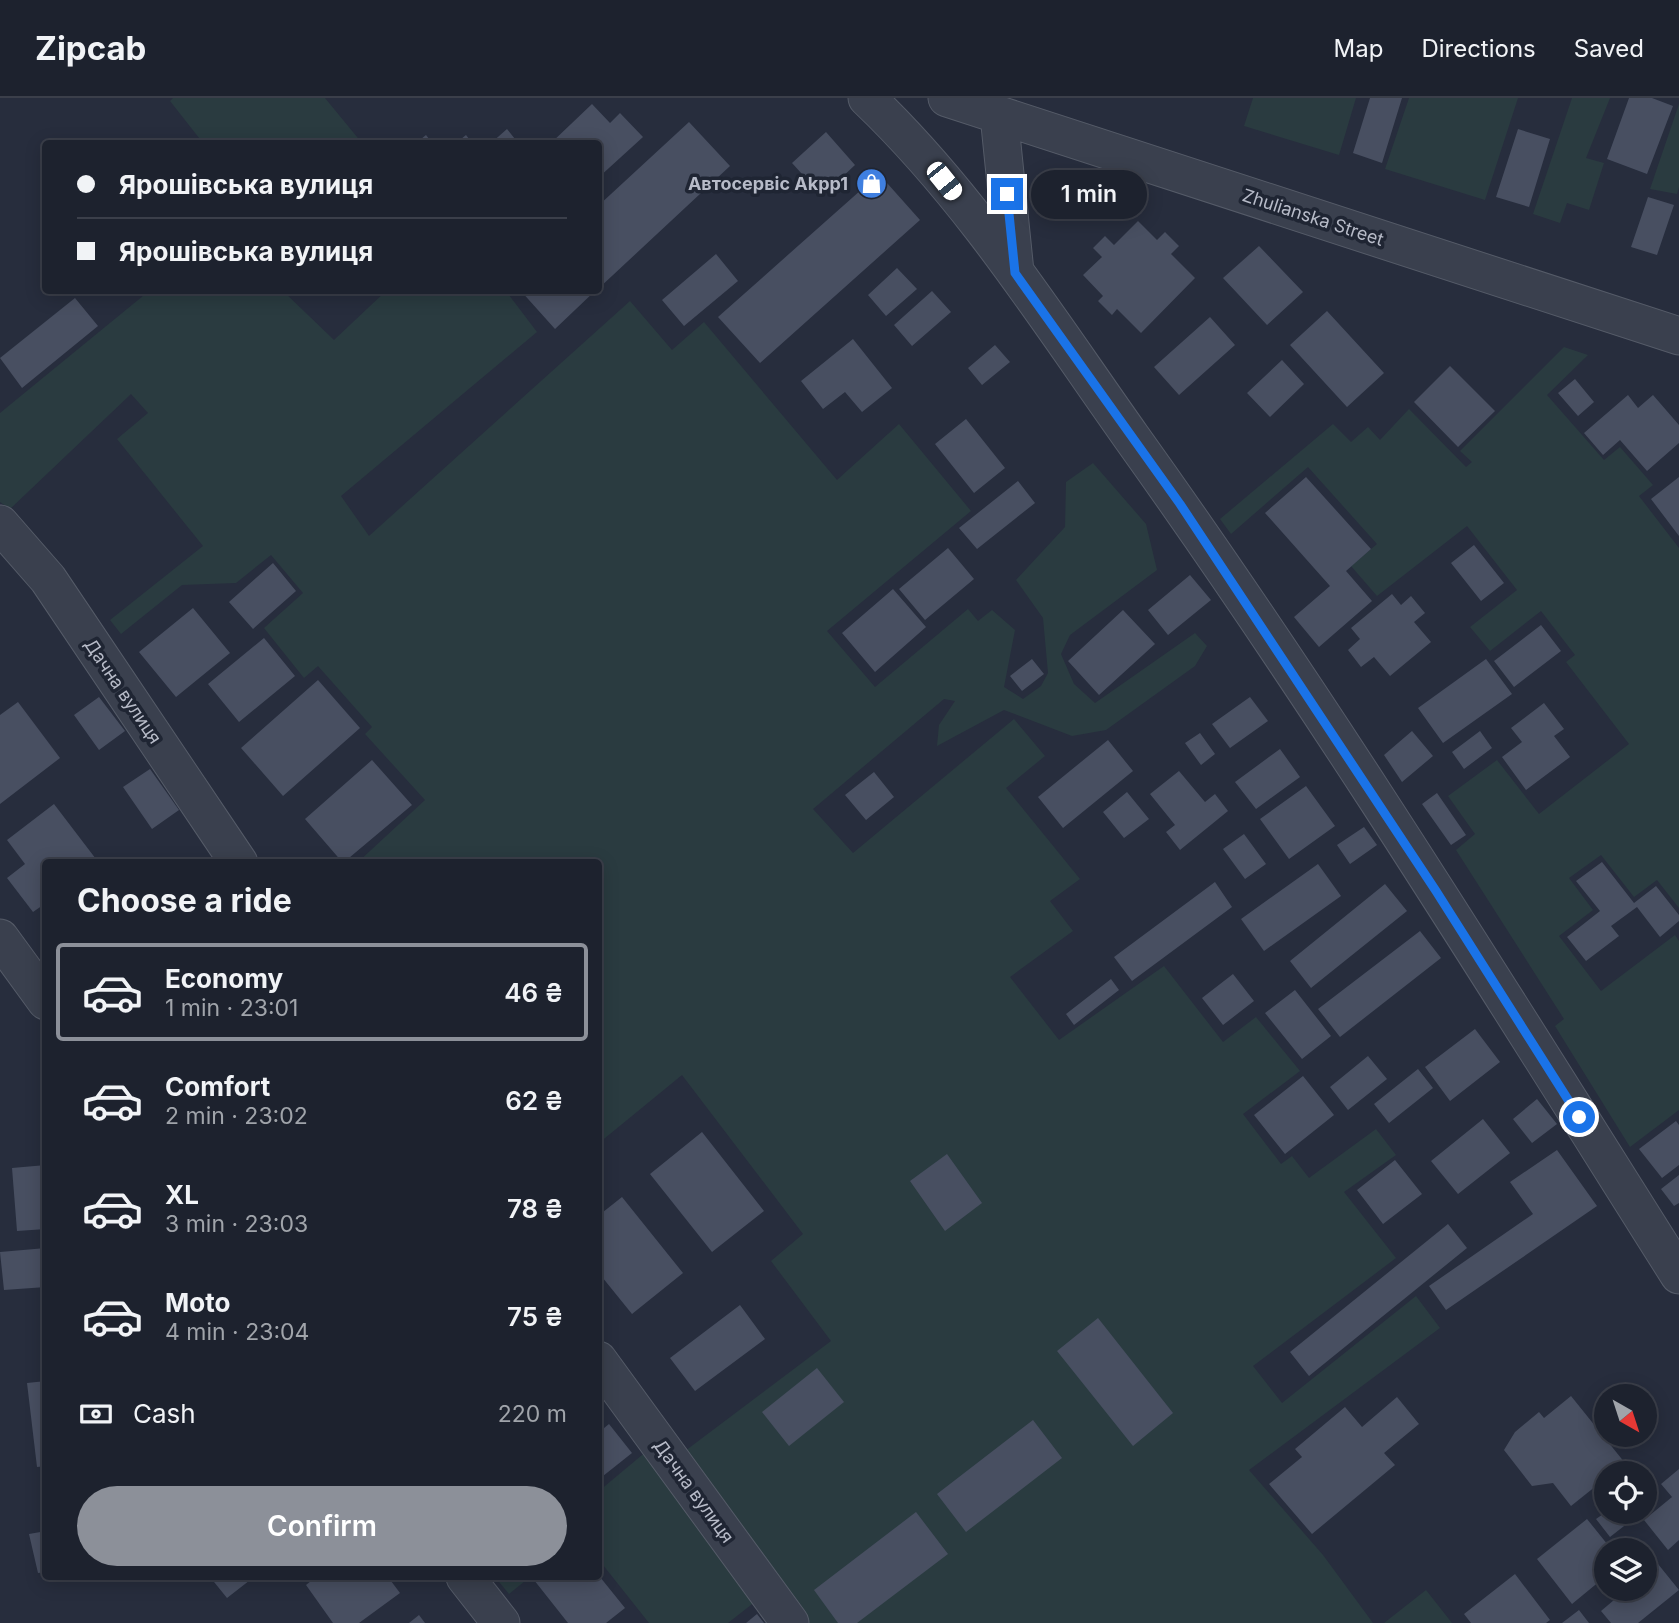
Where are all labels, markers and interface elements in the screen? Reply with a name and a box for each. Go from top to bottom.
text: Zipcab [35,28,146,68]
text: Map [1334,34,1383,63]
text: Directions [1421,34,1536,63]
text: Saved [1574,34,1644,63]
car [923,158,966,204]
shop icon: Автосервіс Akpp1 [854,166,888,200]
text: Ярошівська вулиця [119,169,373,200]
callout: 1 min [1032,170,1147,218]
place label: Автосервіс Akpp1 [688,173,848,194]
route end [991,178,1023,210]
text: 1 min [1061,180,1117,208]
street label: Zhulianska Street [1240,184,1386,250]
text: Ярошівська вулиця [119,236,373,267]
street label: Дачна вулиця [80,634,166,748]
text: Choose a ride [77,881,292,920]
icon: car [81,961,144,1024]
text: Economy [165,963,283,994]
text: 46 ₴ [504,977,563,1008]
text: 1 min · 23:01 [165,994,298,1022]
icon: car [81,1069,144,1132]
text: Comfort [165,1071,270,1102]
text: 62 ₴ [505,1085,563,1116]
route start [1563,1101,1595,1133]
text: 2 min · 23:02 [165,1102,308,1130]
icon: car [81,1177,144,1240]
text: XL [165,1179,199,1210]
text: 78 ₴ [507,1193,563,1224]
text: 3 min · 23:03 [165,1210,308,1238]
icon: car [81,1285,144,1348]
text: Moto [165,1287,230,1318]
text: 75 ₴ [507,1301,563,1332]
text: 4 min · 23:04 [165,1318,309,1346]
north arrow [1594,1384,1657,1447]
map controls [1594,1384,1657,1601]
icon: cash [77,1395,115,1433]
text: Cash [133,1398,196,1429]
text: 220 m [498,1400,567,1428]
street label: Дачна вулиця [650,1435,738,1547]
button: locate [1594,1461,1657,1524]
button: Confirm [77,1486,567,1566]
button: layers [1594,1538,1657,1601]

